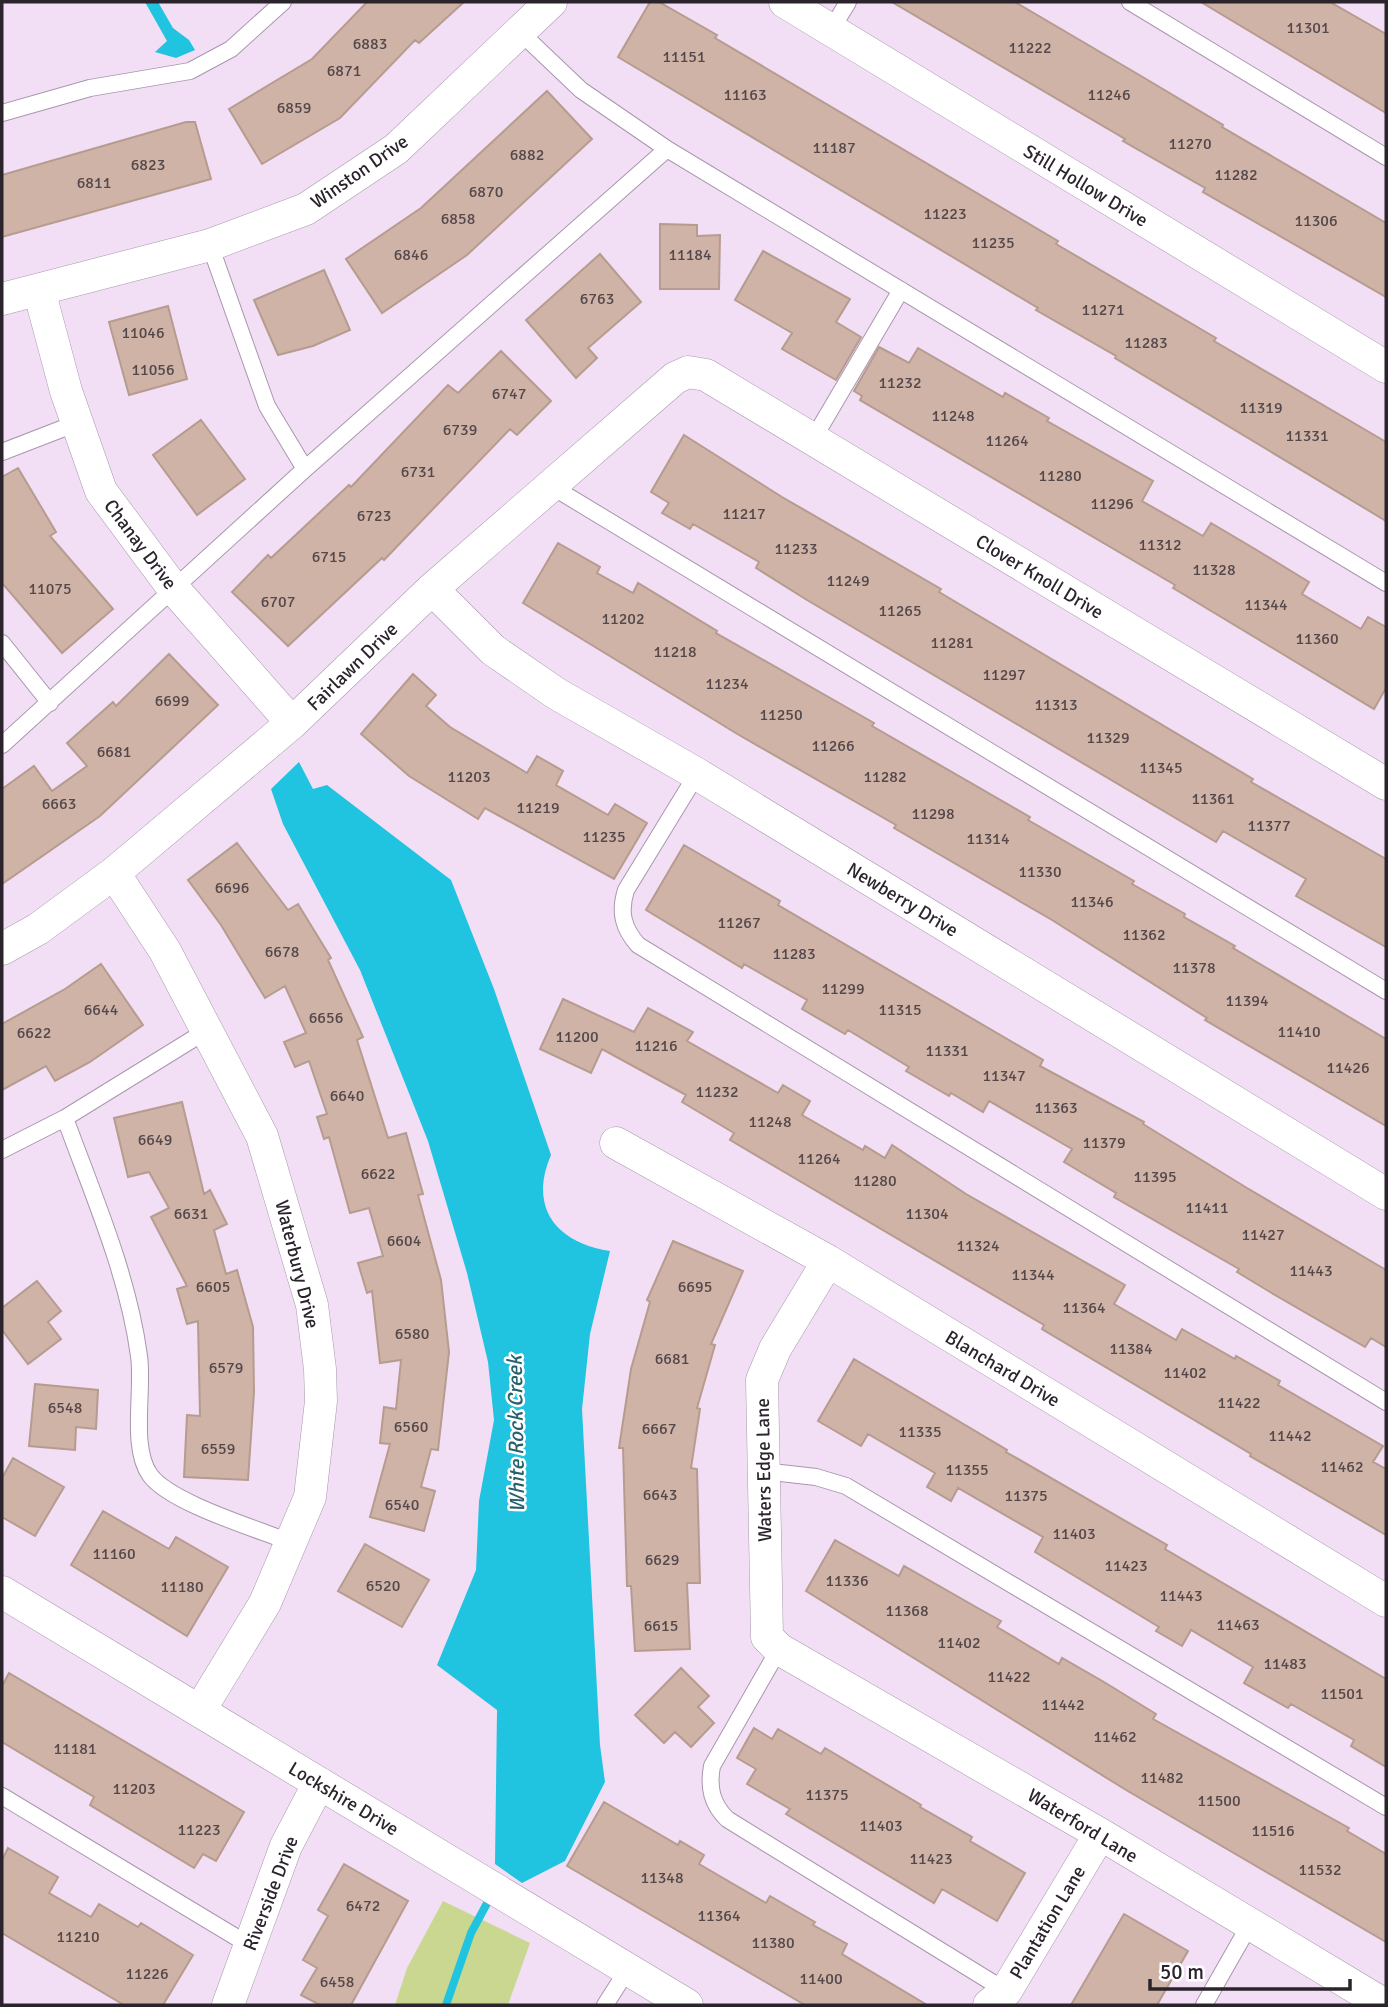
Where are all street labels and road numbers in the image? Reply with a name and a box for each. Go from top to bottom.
street label: Winston Drive [306,129,413,214]
street label: Still Hollow Drive [1019,139,1152,233]
street label: Chanay Drive [98,495,182,594]
street label: Clover Knoll Drive [971,529,1108,624]
street label: Fairlawn Drive [302,617,403,716]
street label: Newberry Drive [843,857,962,942]
street label: Waterbury Drive [270,1198,325,1331]
street label: Blanchard Drive [941,1325,1064,1413]
street label: Waters Edge Lane [751,1398,777,1542]
street label: Lockshire Drive [284,1757,403,1841]
street label: Waterford Lane [1023,1783,1142,1868]
street label: Riverside Drive [238,1833,304,1954]
street label: Plantation Lane [1005,1861,1091,1984]

